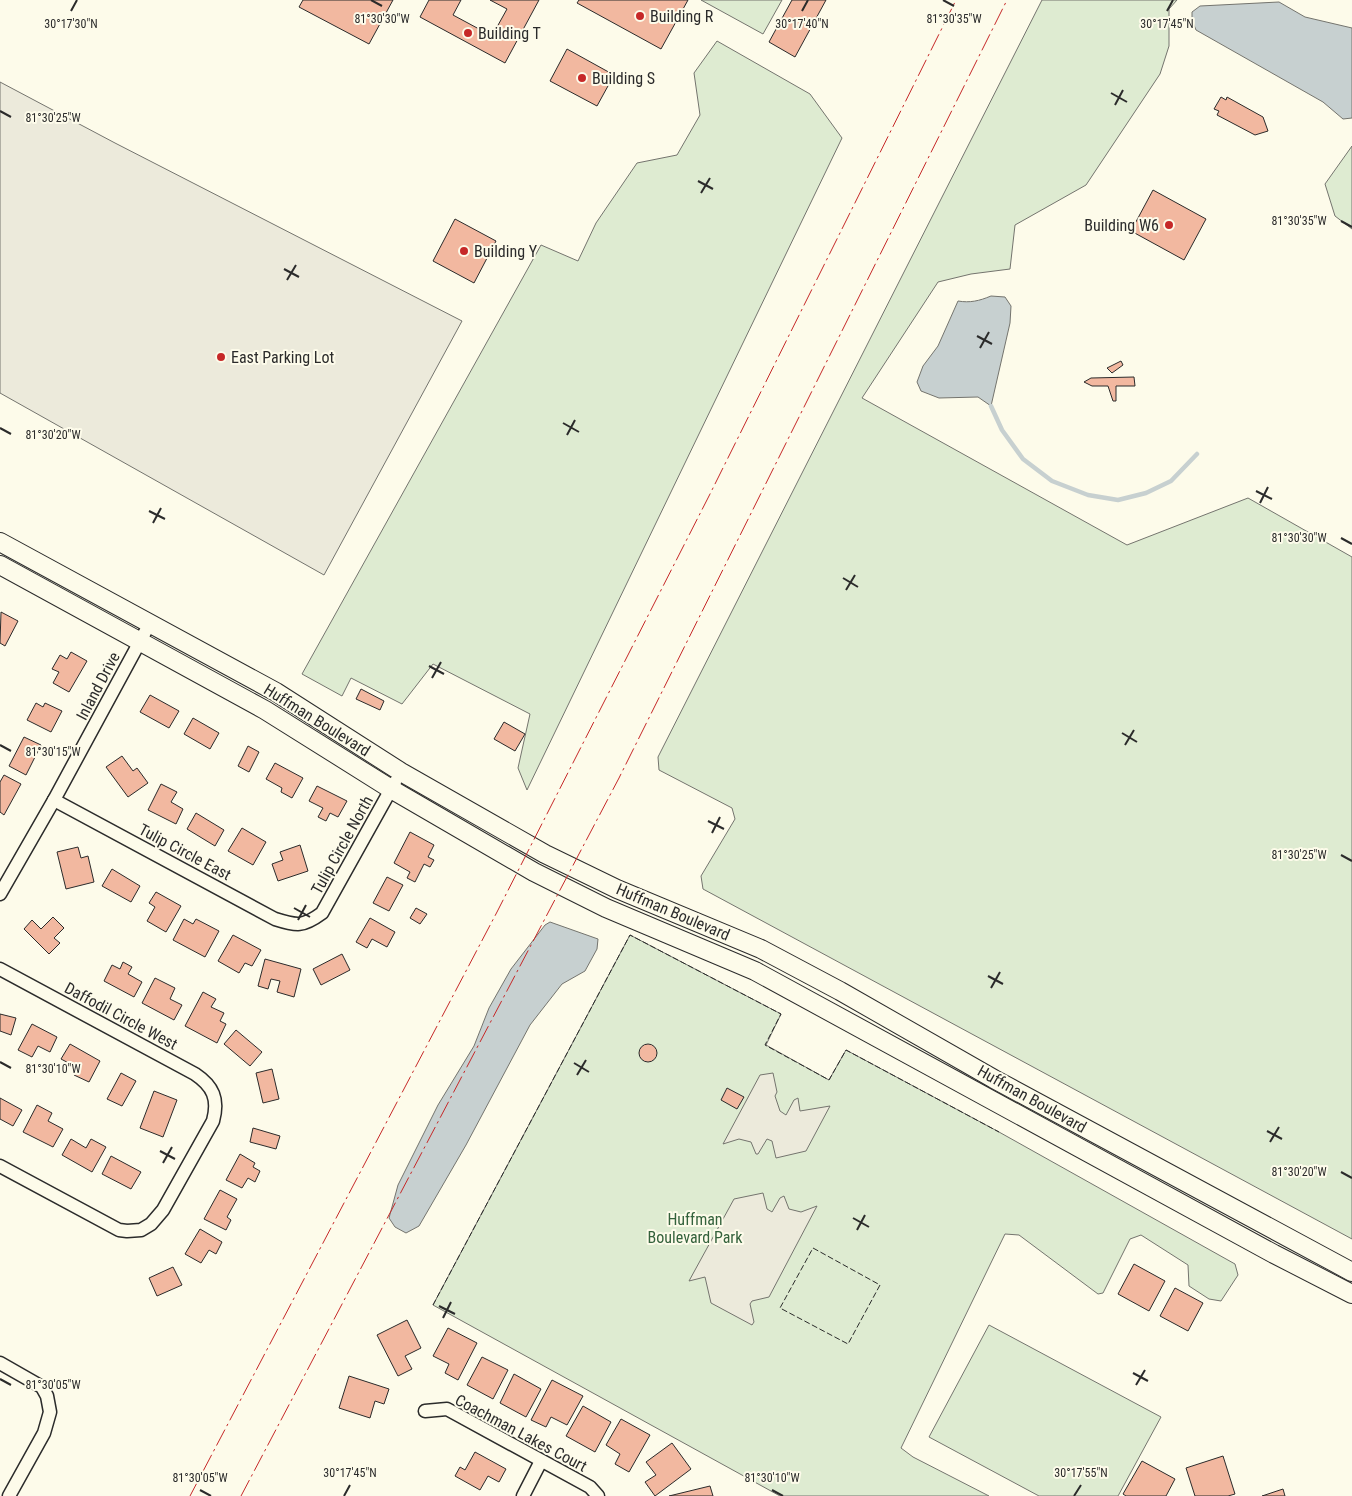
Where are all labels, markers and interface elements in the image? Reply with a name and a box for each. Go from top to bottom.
place label: Building R [650,7,714,26]
marker: Building R [634,10,646,22]
text: 81°30'30"W [354,12,410,26]
text: 81°30'35"W [926,12,982,26]
text: 30°17'30"N [44,17,98,31]
text: 30°17'40"N [775,17,829,31]
text: 30°17'45"N [1140,17,1194,31]
place label: Building T [478,24,541,43]
marker: Building T [462,27,474,39]
place label: Building S [592,69,655,88]
marker: Building S [576,72,588,84]
text: 81°30'25"W [25,111,81,125]
text: 81°30'35"W [1271,214,1327,228]
place label: Building W6 [1084,216,1159,235]
marker: Building W6 [1163,219,1175,231]
place label: Building Y [474,242,538,261]
marker: Building Y [458,245,470,257]
place label: East Parking Lot [231,348,334,367]
marker: East Parking Lot [215,351,227,363]
text: 81°30'20"W [25,428,81,442]
text: 81°30'30"W [1271,531,1327,545]
street label: Inland Drive [72,649,124,723]
street label: Huffman Boulevard [260,680,374,760]
text: 81°30'15"W [25,745,81,759]
street label: Tulip Circle North [307,792,377,898]
street label: Tulip Circle East [136,820,235,884]
text: 81°30'25"W [1271,848,1327,862]
street label: Huffman Boulevard [613,880,733,944]
street label: Daffodil Circle West [61,978,181,1054]
street label: Huffman Boulevard [974,1061,1090,1137]
text: 81°30'10"W [25,1062,81,1076]
text: 81°30'20"W [1271,1165,1327,1179]
park label: Huffman Boulevard Park [648,1210,743,1247]
text: 81°30'05"W [25,1378,81,1392]
street label: Coachman Lakes Court [452,1390,590,1476]
text: 30°17'45"N [323,1466,377,1480]
text: 30°17'55"N [1054,1466,1108,1480]
text: 81°30'05"W [172,1471,228,1485]
text: 81°30'10"W [744,1471,800,1485]

